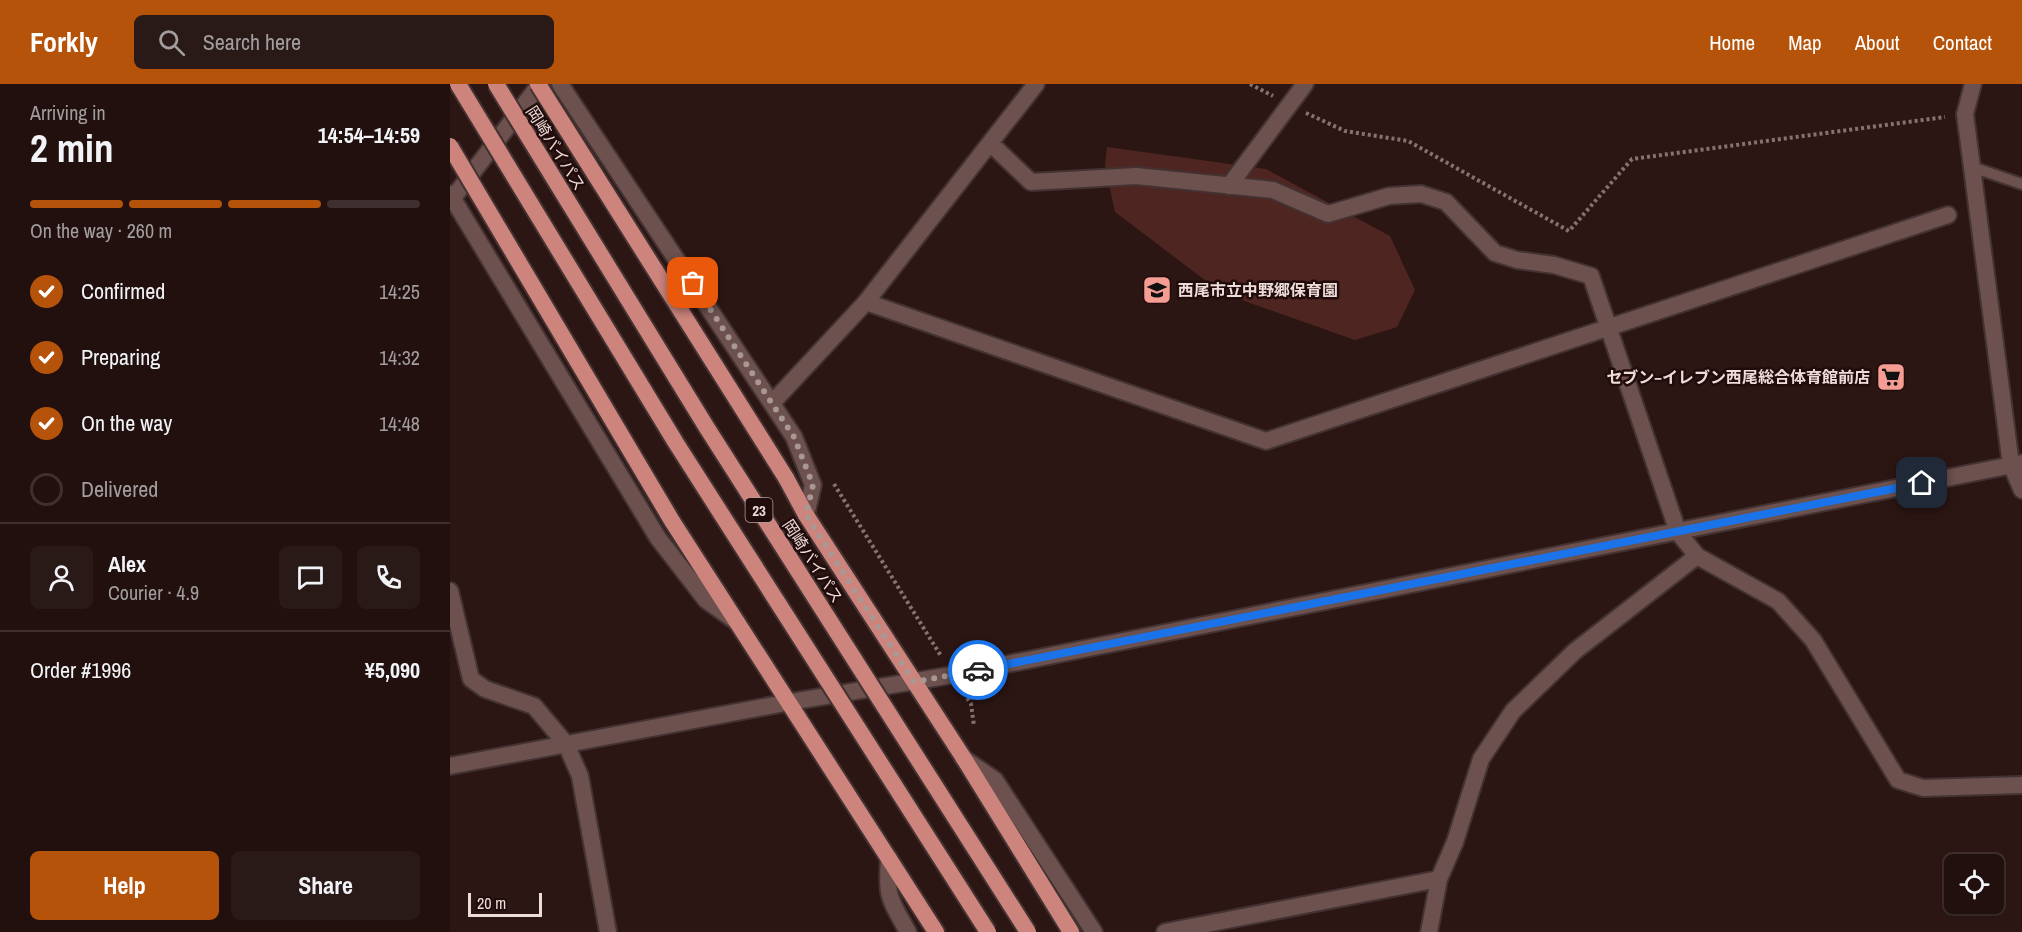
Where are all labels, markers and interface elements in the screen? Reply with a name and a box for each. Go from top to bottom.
search box [134,15,554,69]
text: Forkly [30,23,98,61]
icon: search [155,26,188,59]
text: Search here [203,27,301,57]
text: Home [1709,28,1755,57]
text: Map [1788,28,1822,57]
text: About [1855,28,1900,57]
text: Contact [1933,28,1992,57]
text: Arriving in [30,99,106,126]
street label: 岡崎バイパス [521,102,591,194]
text: 14:54–14:59 [318,120,420,150]
text: 2 min [30,122,114,174]
text: On the way · 260 m [30,217,172,244]
pin [667,257,718,308]
icon: bag [676,266,709,299]
school or university icon: 西尾市立中野郷保育園 [1141,274,1173,306]
icon: check [30,275,63,308]
text: Confirmed [81,276,165,306]
text: 14:25 [379,278,420,305]
place label: 西尾市立中野郷保育園 [1178,279,1338,301]
icon: check [30,341,63,374]
text: Preparing [81,342,160,372]
text: 14:32 [379,344,420,371]
supermarket icon: セブン−イレブン西尾総合体育館前店 [1875,361,1907,393]
place label: セブン−イレブン西尾総合体育館前店 [1606,366,1870,388]
icon: check [30,407,63,440]
text: On the way [81,408,172,438]
text: 14:48 [379,410,420,437]
pin [1896,457,1947,508]
icon: home [1905,466,1938,499]
text: Delivered [81,474,158,504]
road number: 23 [746,498,772,522]
street label: 岡崎バイパス [778,515,848,607]
button: person [30,546,93,609]
button: chat [279,546,342,609]
button: phone [357,546,420,609]
text: Alex [108,549,146,579]
text: Courier · 4.9 [108,579,199,606]
courier [948,640,1008,700]
icon: car [962,654,995,687]
text: Order #1996 [30,655,131,685]
text: ¥5,090 [365,655,420,685]
button: Help [30,851,219,920]
button: Share [231,851,420,920]
map controls [1944,854,2004,914]
button: locate [1944,854,2004,914]
scale bar [468,890,542,918]
text: 20 m [477,892,506,914]

